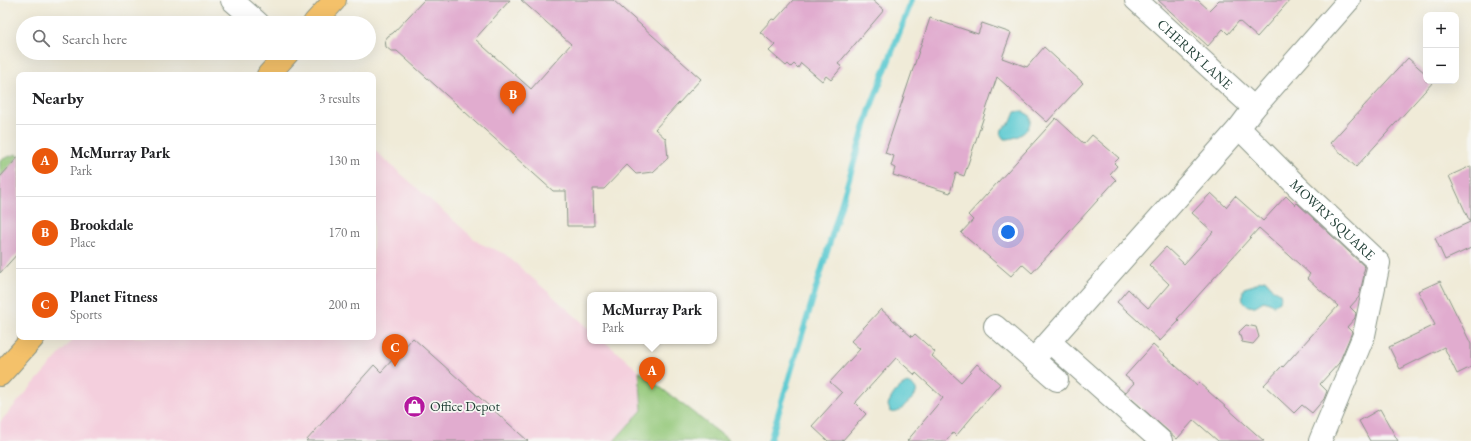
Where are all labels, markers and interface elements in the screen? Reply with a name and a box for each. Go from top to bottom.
map controls [1423,12,1459,84]
button: + [1423,12,1459,48]
street label: CHERRY LANE [1154,15,1237,93]
search box [16,16,376,60]
icon: search [30,27,52,49]
text: Search here [62,29,127,48]
button: − [1423,48,1459,84]
pin: B [500,81,526,114]
text: Nearby [32,87,84,109]
text: 3 results [319,90,360,107]
text: McMurray Park [70,143,170,162]
text: A [40,152,50,169]
text: 130 m [329,152,360,169]
text: Park [70,162,92,179]
street label: MOWRY SQUARE [1286,175,1379,264]
text: Brookdale [70,215,133,234]
your location [998,222,1018,242]
text: B [41,224,49,241]
text: 170 m [329,224,360,241]
text: Place [70,234,96,251]
text: Planet Fitness [70,287,158,306]
popup [587,292,717,344]
text: C [40,296,50,313]
text: 200 m [329,296,360,313]
text: McMurray Park [602,300,702,319]
text: Sports [70,306,102,323]
text: Park [602,319,624,336]
pin: C [382,334,408,367]
pin: A [639,357,665,390]
shop icon: Office Depot [401,393,427,419]
place label: Office Depot [430,397,500,415]

